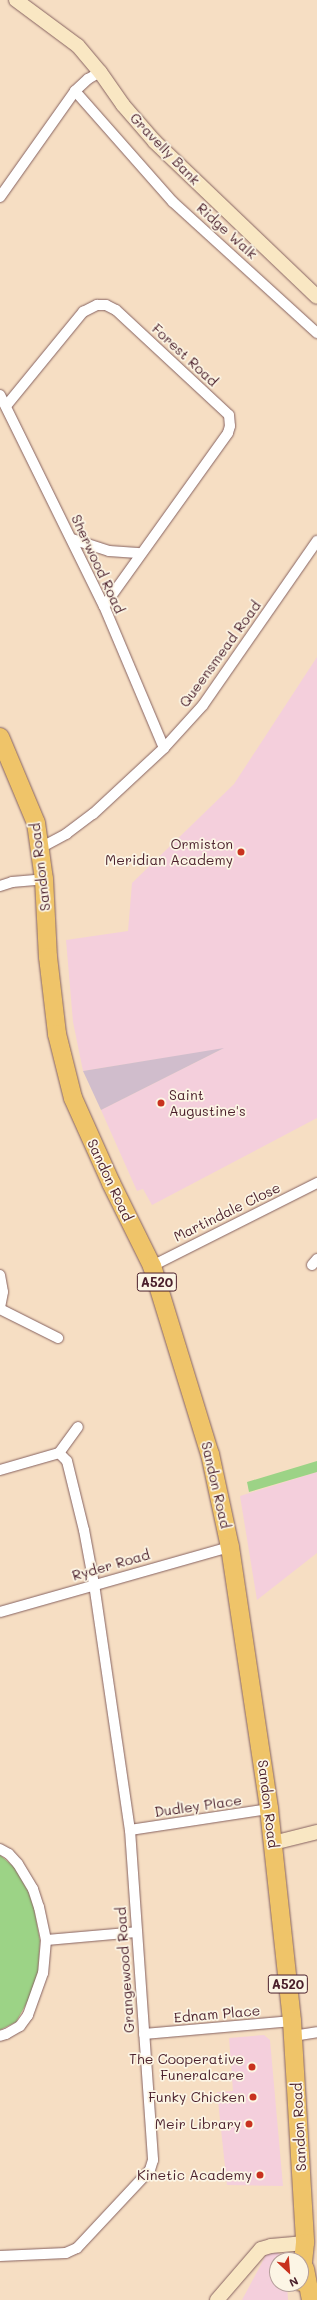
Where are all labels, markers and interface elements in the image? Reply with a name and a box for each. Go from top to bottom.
street label: Gravelly Bank [126,109,204,189]
street label: Ridge Walk [193,200,261,262]
street label: Forest Road [149,320,221,390]
street label: Sherwood Road [68,512,128,616]
street label: Queensmead Road [176,598,264,710]
street label: Sandon Road [26,822,54,912]
place label: Ormiston Meridian Academy [105,836,233,868]
marker: Ormiston Meridian Academy [236,847,246,857]
place label: Saint Augustine's [169,1087,246,1120]
marker: Saint Augustine's [156,1098,166,1108]
street label: Sandon Road [84,1136,136,1224]
street label: Martindale Close [171,1179,283,1245]
road number: A520 [136,1271,178,1293]
street label: Sandon Road [198,1440,234,1530]
street label: Ryder Road [70,1546,152,1584]
street label: Sandon Road [254,1759,282,1849]
street label: Dudley Place [153,1792,243,1820]
street label: Grangewood Road [112,1906,138,2034]
road number: A520 [267,1973,309,1995]
street label: Ednam Place [173,2002,261,2026]
place label: The Cooperative Funeralcare [129,2051,244,2084]
marker: The Cooperative Funeralcare [247,2062,257,2072]
street label: Sandon Road [288,2082,310,2172]
place label: Funky Chicken [148,2089,245,2105]
marker: Funky Chicken [248,2092,258,2102]
place label: Meir Library [155,2116,241,2132]
marker: Meir Library [244,2119,254,2129]
place label: Kinetic Academy [137,2167,252,2183]
marker: Kinetic Academy [255,2170,265,2180]
north arrow [269,2252,309,2292]
text: N [287,2274,301,2291]

